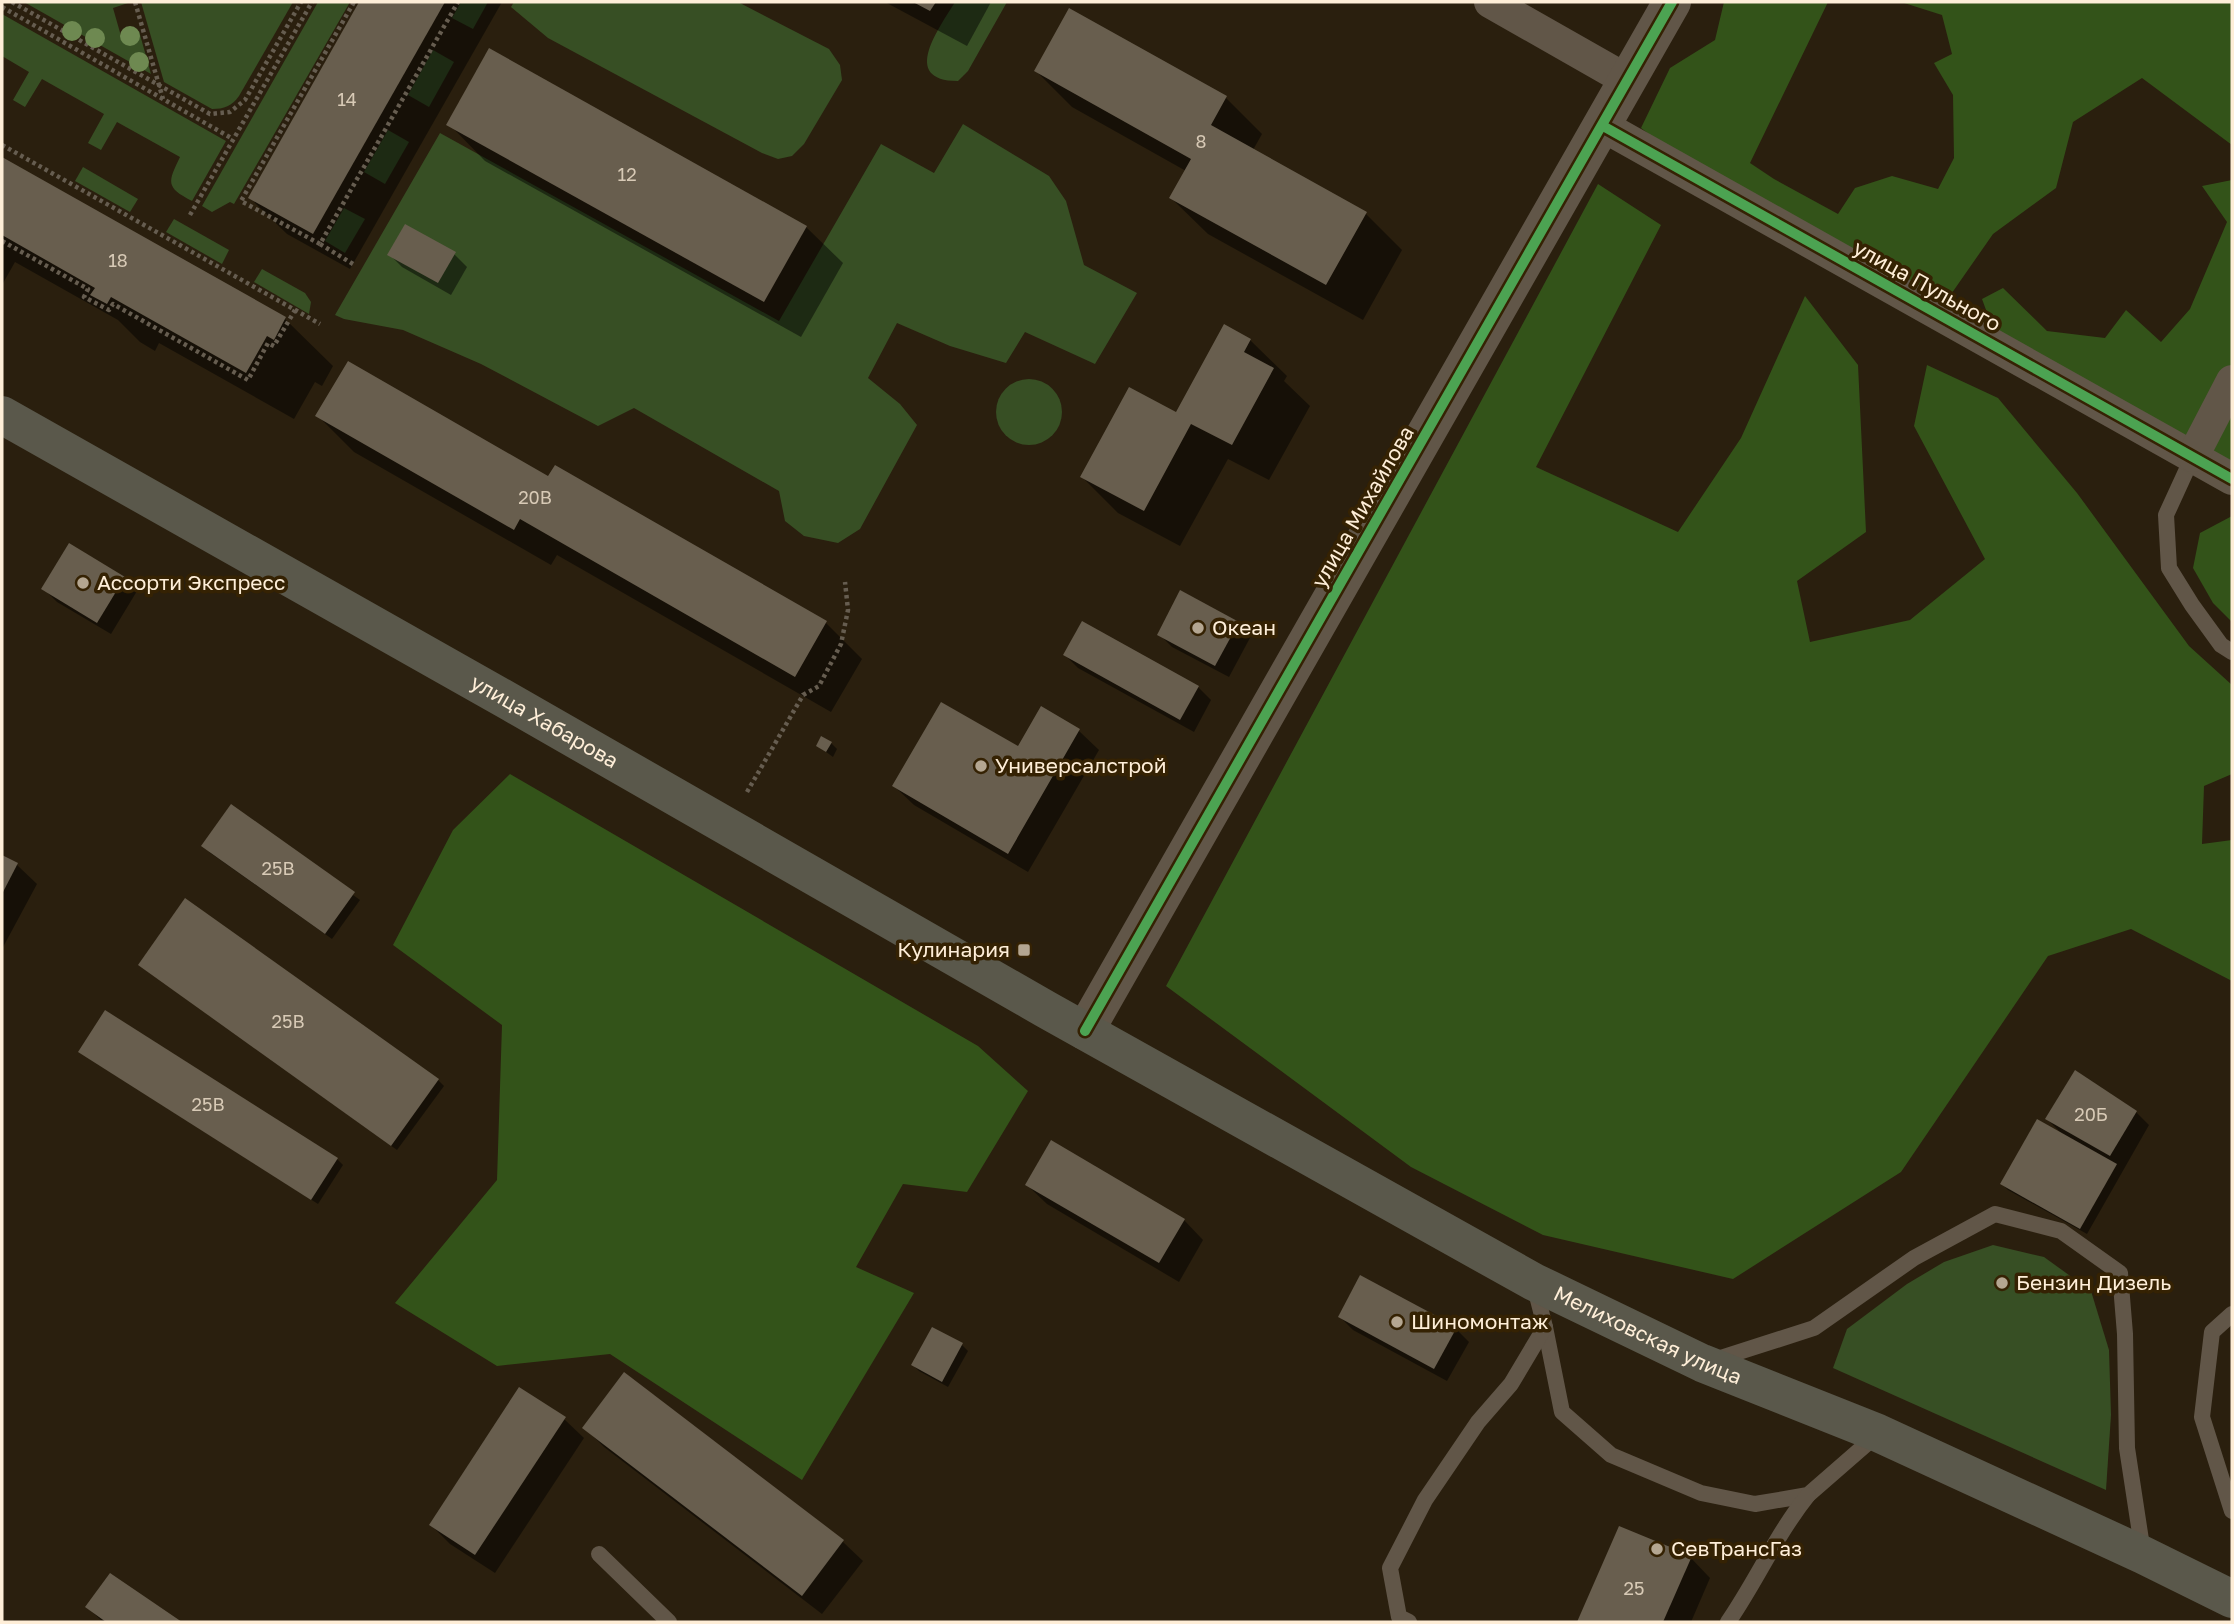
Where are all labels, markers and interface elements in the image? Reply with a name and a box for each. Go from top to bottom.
house number: 14 [337,88,357,110]
house number: 8 [1196,130,1206,152]
house number: 12 [617,163,637,185]
street label: улица Пульного [1849,234,2006,336]
house number: 18 [108,249,128,271]
street label: улица Михайлова [1305,421,1419,592]
house number: 20В [518,486,552,508]
place label: Ассорти Экспресс [97,569,285,595]
marker: Ассорти Экспресс [75,575,91,591]
place label: Океан [1212,614,1276,640]
marker: Океан [1190,620,1206,636]
street label: улица Хабарова [466,668,623,773]
place label: Универсалстрой [995,752,1166,778]
marker: Универсалстрой [973,758,989,774]
house number: 25В [262,857,294,879]
place label: Кулинария [897,936,1010,962]
marker: Кулинария [1016,942,1032,958]
house number: 25В [272,1010,304,1032]
house number: 25В [192,1093,224,1115]
house number: 20Б [2074,1103,2108,1125]
place label: Бензин Дизель [2016,1269,2171,1295]
marker: Бензин Дизель [1994,1275,2010,1291]
street label: Мелиховская улица [1550,1279,1746,1390]
place label: Шиномонтаж [1411,1308,1549,1334]
marker: Шиномонтаж [1389,1314,1405,1330]
place label: СевТрансГаз [1671,1535,1802,1561]
marker: СевТрансГаз [1649,1541,1665,1557]
house number: 25 [1624,1577,1644,1599]

